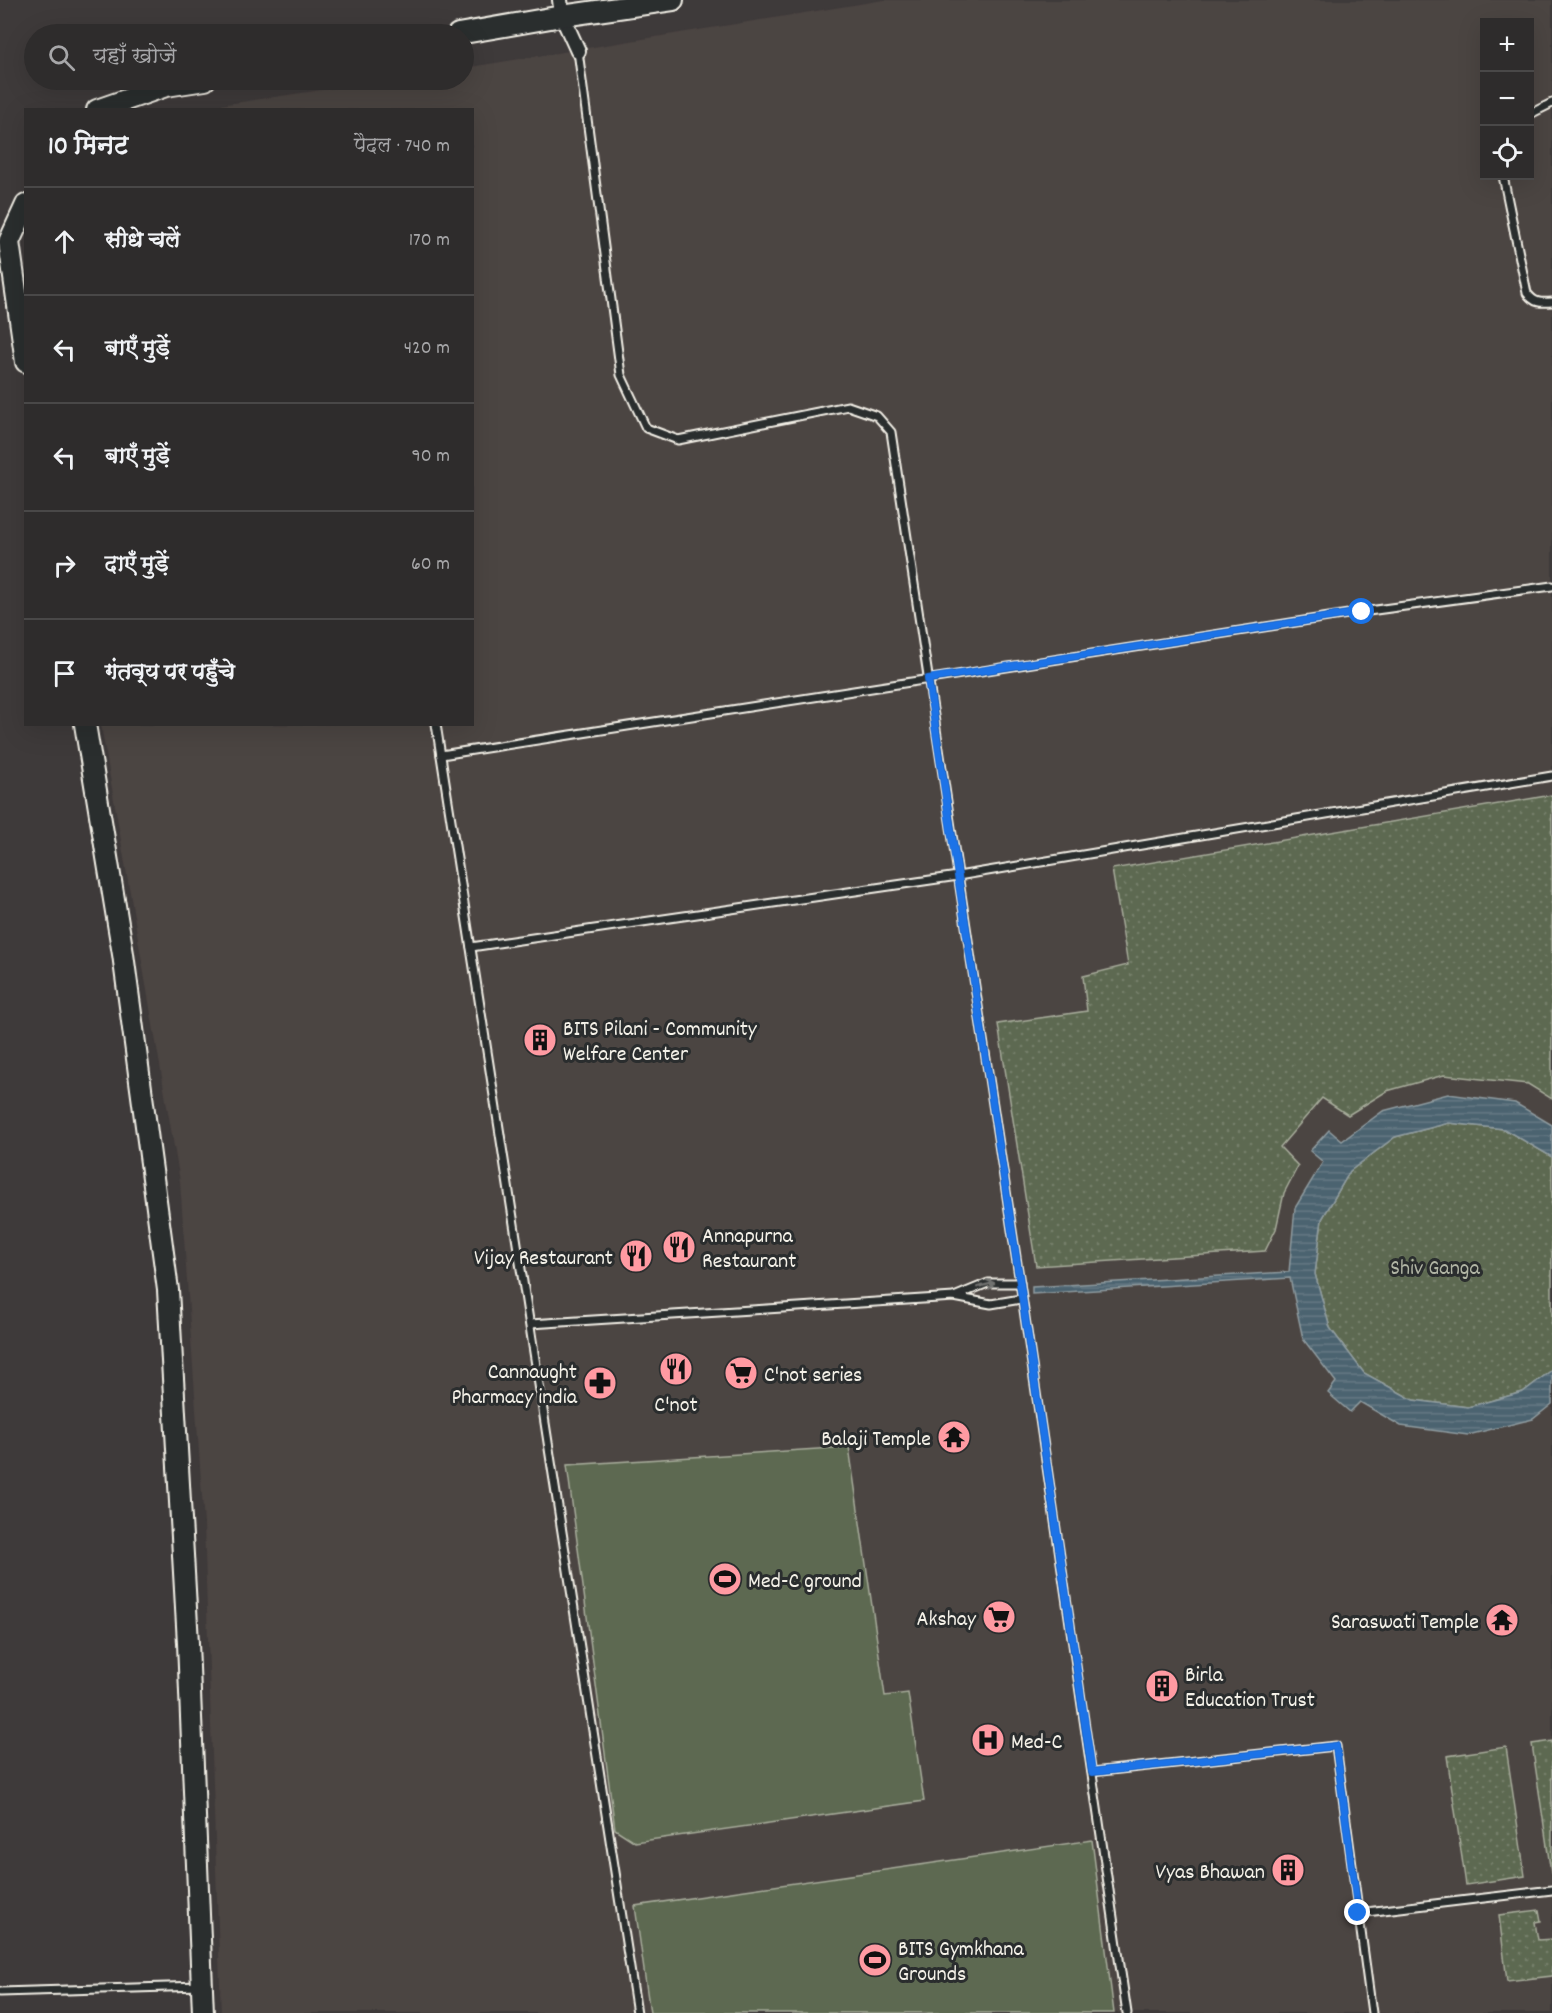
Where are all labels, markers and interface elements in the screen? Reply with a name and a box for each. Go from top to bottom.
map controls [1480,18,1534,180]
button: + [1480,18,1534,72]
search box [24,24,474,90]
icon: search [45,41,78,74]
text: यहाँ खोजें [93,42,176,73]
button: − [1480,72,1534,126]
button: locate [1480,126,1534,180]
text: 10 मिनट [48,129,129,166]
text: पैदल · 740 m [354,133,450,161]
icon: ahead [48,225,81,258]
text: सीधे चलें [105,226,180,257]
text: 170 m [409,227,450,255]
icon: left [48,333,81,366]
text: बाएँ मुड़ें [105,334,170,365]
text: 420 m [404,335,450,363]
icon: left [48,441,81,474]
text: बाएँ मुड़ें [105,442,170,473]
text: 90 m [412,443,450,471]
icon: right [48,549,81,582]
text: दाएँ मुड़ें [105,550,169,581]
text: 60 m [411,551,450,579]
route start [1348,598,1374,624]
icon: arrive [48,657,81,690]
text: गंतव्य पर पहुँचे [105,658,235,689]
place label: BITS Pilani - Community Welfare Center [563,1015,758,1071]
building icon: BITS Pilani - Community Welfare Center [522,1022,558,1058]
place label: Annapurna Restaurant [702,1222,796,1278]
restaurant icon: Annapurna Restaurant [661,1229,697,1265]
restaurant icon: Vijay Restaurant [618,1238,654,1274]
place label: Vijay Restaurant [474,1244,613,1275]
park label: Shiv Ganga [1390,1254,1480,1285]
one-way arrow [976,1279,995,1291]
restaurant icon: C'not [658,1351,694,1387]
supermarket icon: C'not series [723,1355,759,1391]
place label: Cannaught Pharmacy india [451,1358,578,1414]
place label: C'not series [764,1361,862,1392]
pharmacy icon: Cannaught Pharmacy india [582,1365,618,1401]
place label: C'not [654,1391,698,1422]
temple icon: Balaji Temple [936,1419,972,1455]
place label: Balaji Temple [821,1425,931,1456]
sports icon: Med-C ground [707,1561,743,1597]
place label: Med-C ground [748,1567,862,1598]
supermarket icon: Akshay [981,1599,1017,1635]
temple icon: Saraswati Temple [1484,1602,1520,1638]
place label: Akshay [916,1605,977,1636]
place label: Saraswati Temple [1331,1608,1479,1639]
place label: Birla Education Trust [1185,1661,1315,1717]
building icon: Birla Education Trust [1144,1668,1180,1704]
hospital icon: Med-C [970,1722,1006,1758]
place label: Med-C [1011,1728,1062,1759]
building icon: Vyas Bhawan [1270,1852,1306,1888]
place label: Vyas Bhawan [1155,1858,1265,1889]
route end [1344,1899,1370,1925]
place label: BITS Gymkhana Grounds [898,1935,1025,1991]
sports icon: BITS Gymkhana Grounds [857,1942,893,1978]

